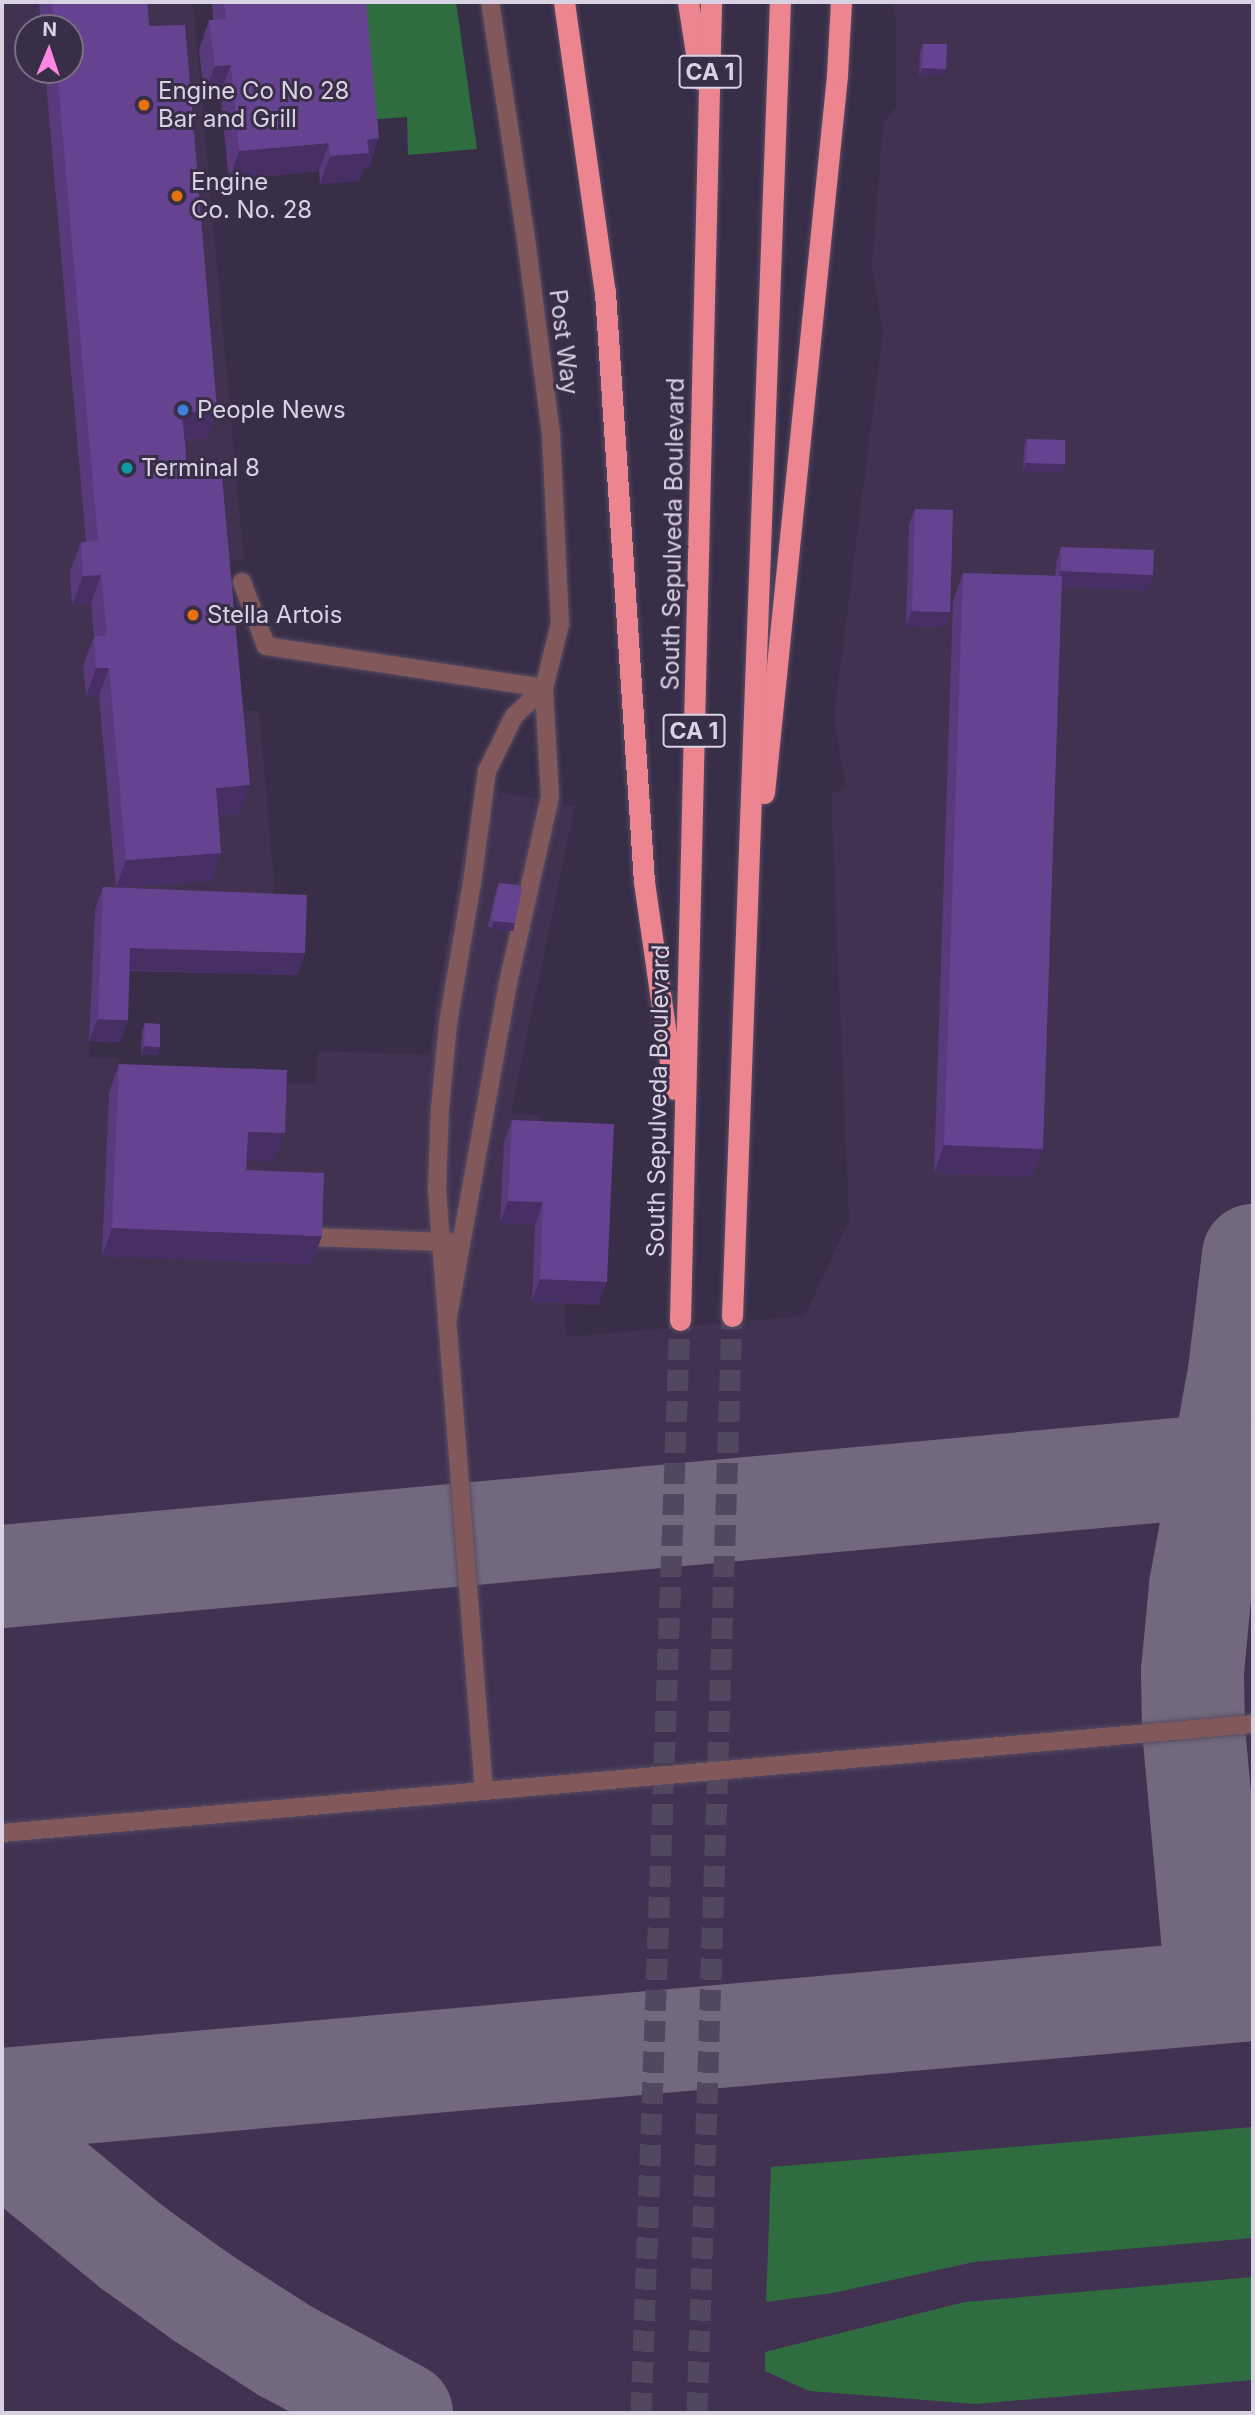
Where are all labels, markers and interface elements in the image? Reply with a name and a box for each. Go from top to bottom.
north arrow [14,14,84,84]
text: N [42,18,57,41]
road number: CA 1 [678,53,742,92]
place label: Engine Co No 28 Bar and Grill [158,77,349,133]
marker: Engine Co No 28 Bar and Grill [136,97,152,113]
place label: Engine Co. No. 28 [191,168,312,224]
marker: Engine Co. No. 28 [169,188,185,204]
street label: Post Way [543,288,585,396]
street label: South Sepulveda Boulevard [656,377,690,691]
place label: People News [197,396,346,424]
marker: People News [175,402,191,418]
place label: Terminal 8 [141,454,260,482]
marker: Terminal 8 [119,460,135,476]
place label: Stella Artois [207,601,342,629]
marker: Stella Artois [185,607,201,623]
road number: CA 1 [662,712,726,750]
street label: South Sepulveda Boulevard [641,944,675,1258]

